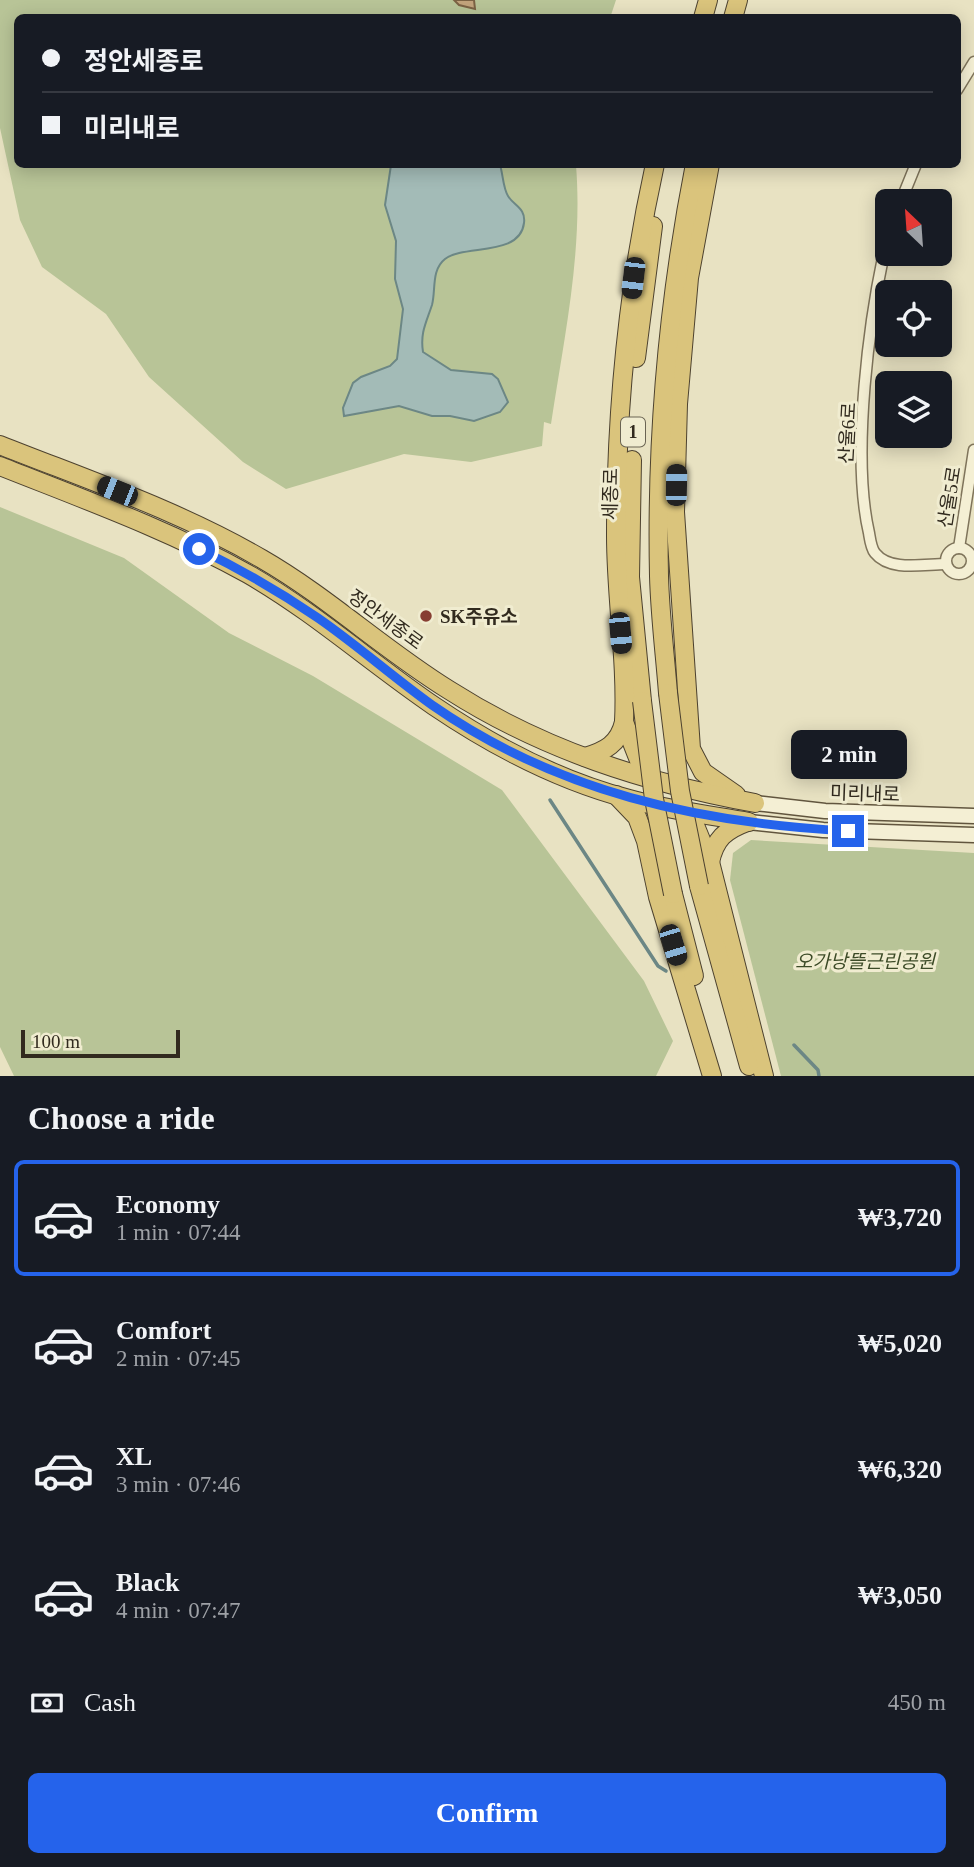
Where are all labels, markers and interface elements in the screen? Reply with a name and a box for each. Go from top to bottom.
text: 정안세종로 [84,47,204,76]
text: 미리내로 [84,114,180,143]
north arrow [875,189,952,266]
map controls [875,189,952,448]
car [621,256,646,300]
button: locate [875,280,952,357]
button: layers [875,371,952,448]
street label: 산울6로 [835,402,860,465]
road number: 1 [621,418,645,446]
car [666,464,687,506]
street label: 산울5로 [934,465,965,529]
street label: 세종로 [600,468,621,520]
car [94,473,141,509]
route start [183,533,215,565]
street label: 정안세종로 [344,585,427,654]
place label: SK주유소 [440,606,518,627]
marker: SK주유소 [418,608,434,624]
car [608,611,633,655]
callout: 2 min [790,730,906,778]
text: 2 min [821,742,877,767]
street label: 미리내로 [830,782,900,805]
route end [832,815,864,847]
car [657,922,690,968]
park label: 오가낭뜰근린공원 [795,951,936,972]
scale bar [21,1027,180,1059]
text: 100 m [32,1031,80,1052]
text: Choose a ride [28,1100,215,1136]
icon: car [32,1187,95,1250]
text: Economy [116,1190,220,1219]
text: ₩3,720 [858,1203,942,1232]
text: 1 min · 07:44 [116,1220,241,1245]
icon: car [32,1313,95,1376]
text: Comfort [116,1316,211,1345]
text: ₩5,020 [858,1329,942,1358]
text: 2 min · 07:45 [116,1346,241,1371]
icon: car [32,1439,95,1502]
text: XL [116,1442,152,1471]
text: ₩6,320 [858,1455,942,1484]
text: 3 min · 07:46 [116,1472,241,1497]
icon: car [32,1565,95,1628]
text: Black [116,1568,180,1597]
text: ₩3,050 [858,1581,942,1610]
text: 4 min · 07:47 [116,1598,241,1623]
icon: cash [28,1684,66,1722]
text: Cash [84,1688,136,1717]
text: 450 m [888,1690,946,1715]
button: Confirm [28,1773,946,1853]

